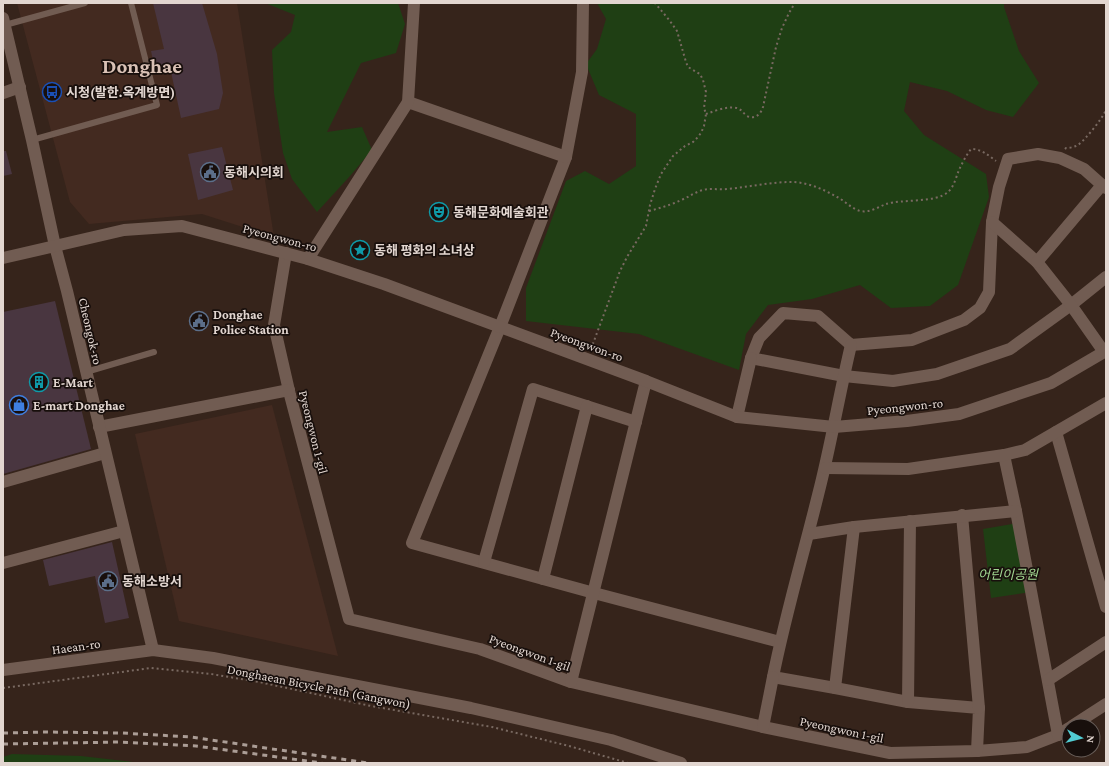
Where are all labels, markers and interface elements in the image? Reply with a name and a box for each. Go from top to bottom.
district label: Donghae [102,54,182,78]
bus stop icon: 시청(발한.옥계방면) [41,81,63,103]
place label: 시청(발한.옥계방면) [66,85,175,101]
public building icon: 동해시의회 [199,161,221,183]
place label: 동해시의회 [224,165,284,180]
theatre icon: 동해문화예술회관 [428,201,450,223]
place label: 동해문화예술회관 [453,205,549,220]
street label: Pyeongwon-ro [241,220,319,255]
place icon: 동해 평화의 소녀상 [349,239,371,261]
place label: 동해 평화의 소녀상 [374,243,475,258]
street label: Cheongok-ro [76,296,105,366]
place label: Donghae Police Station [213,307,289,337]
public building icon: Donghae Police Station [188,310,210,332]
street label: Pyeongwon-ro [548,324,625,365]
building icon: E-Mart [28,371,50,393]
place label: E-Mart [53,375,93,390]
street label: Pyeongwon 1-gil [296,389,331,476]
shop icon: E-mart Donghae [8,394,30,416]
street label: Pyeongwon-ro [866,395,944,418]
place label: E-mart Donghae [33,398,125,413]
park label: 어린이공원 [978,567,1039,582]
public building icon: 동해소방서 [97,570,119,592]
place label: 동해소방서 [122,574,182,589]
street label: Pyeongwon 1-gil [487,631,573,674]
street label: Haean-ro [51,636,101,657]
street label: Donghaean Bicycle Path (Gangwon) [226,661,412,713]
street label: Pyeongwon 1-gil [799,713,886,746]
north arrow [1061,718,1101,758]
text: N [1084,735,1097,744]

